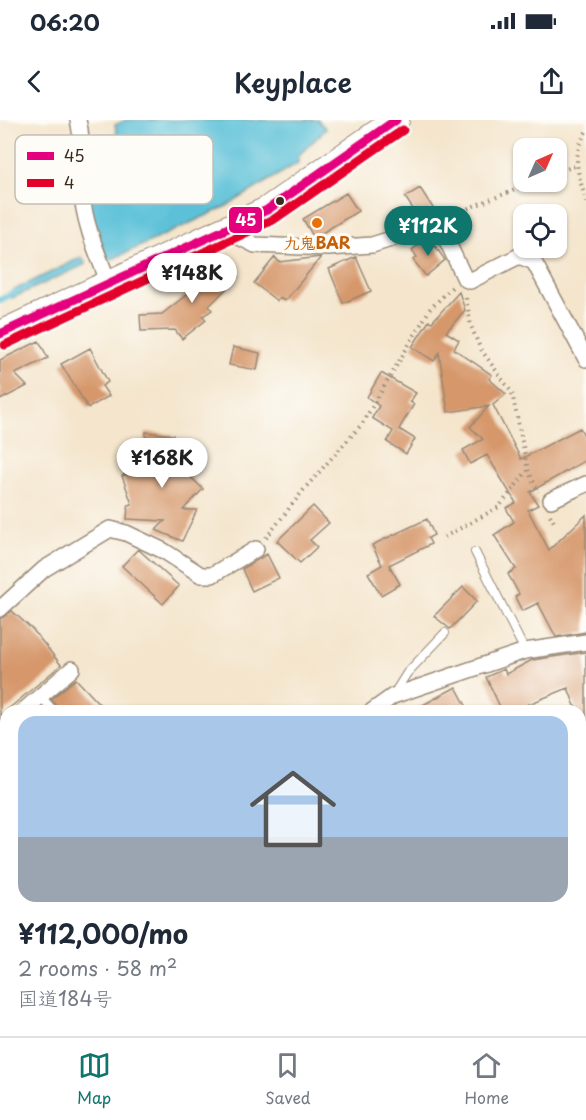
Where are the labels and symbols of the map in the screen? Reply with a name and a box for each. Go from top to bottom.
legend [15,135,213,204]
north arrow [513,138,567,192]
text: 45 [64,143,84,167]
text: 4 [64,170,75,194]
unlabelled marker [274,195,286,207]
line badge: 45 [228,206,263,234]
pin: ¥112K [386,206,470,257]
text: 45 [235,207,257,231]
marker: 九鬼BAR [310,216,324,230]
place label: 九鬼BAR [283,230,351,254]
pin: ¥148K [150,253,234,304]
pin: ¥168K [120,438,204,489]

